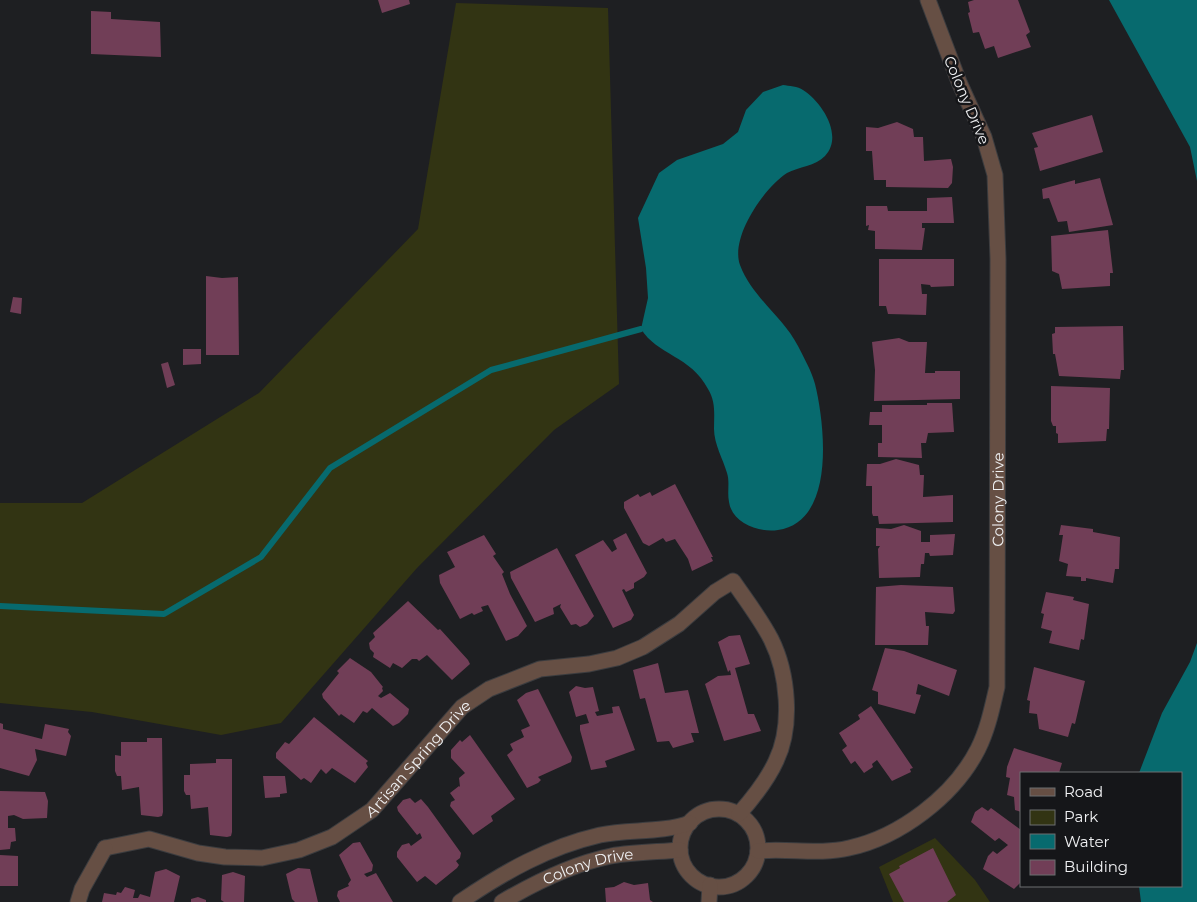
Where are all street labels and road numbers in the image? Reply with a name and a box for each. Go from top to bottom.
street label: Colony Drive [940,53,994,147]
street label: Colony Drive [988,452,1007,547]
street label: Artisan Spring Drive [362,695,474,821]
street label: Colony Drive [539,844,634,888]

